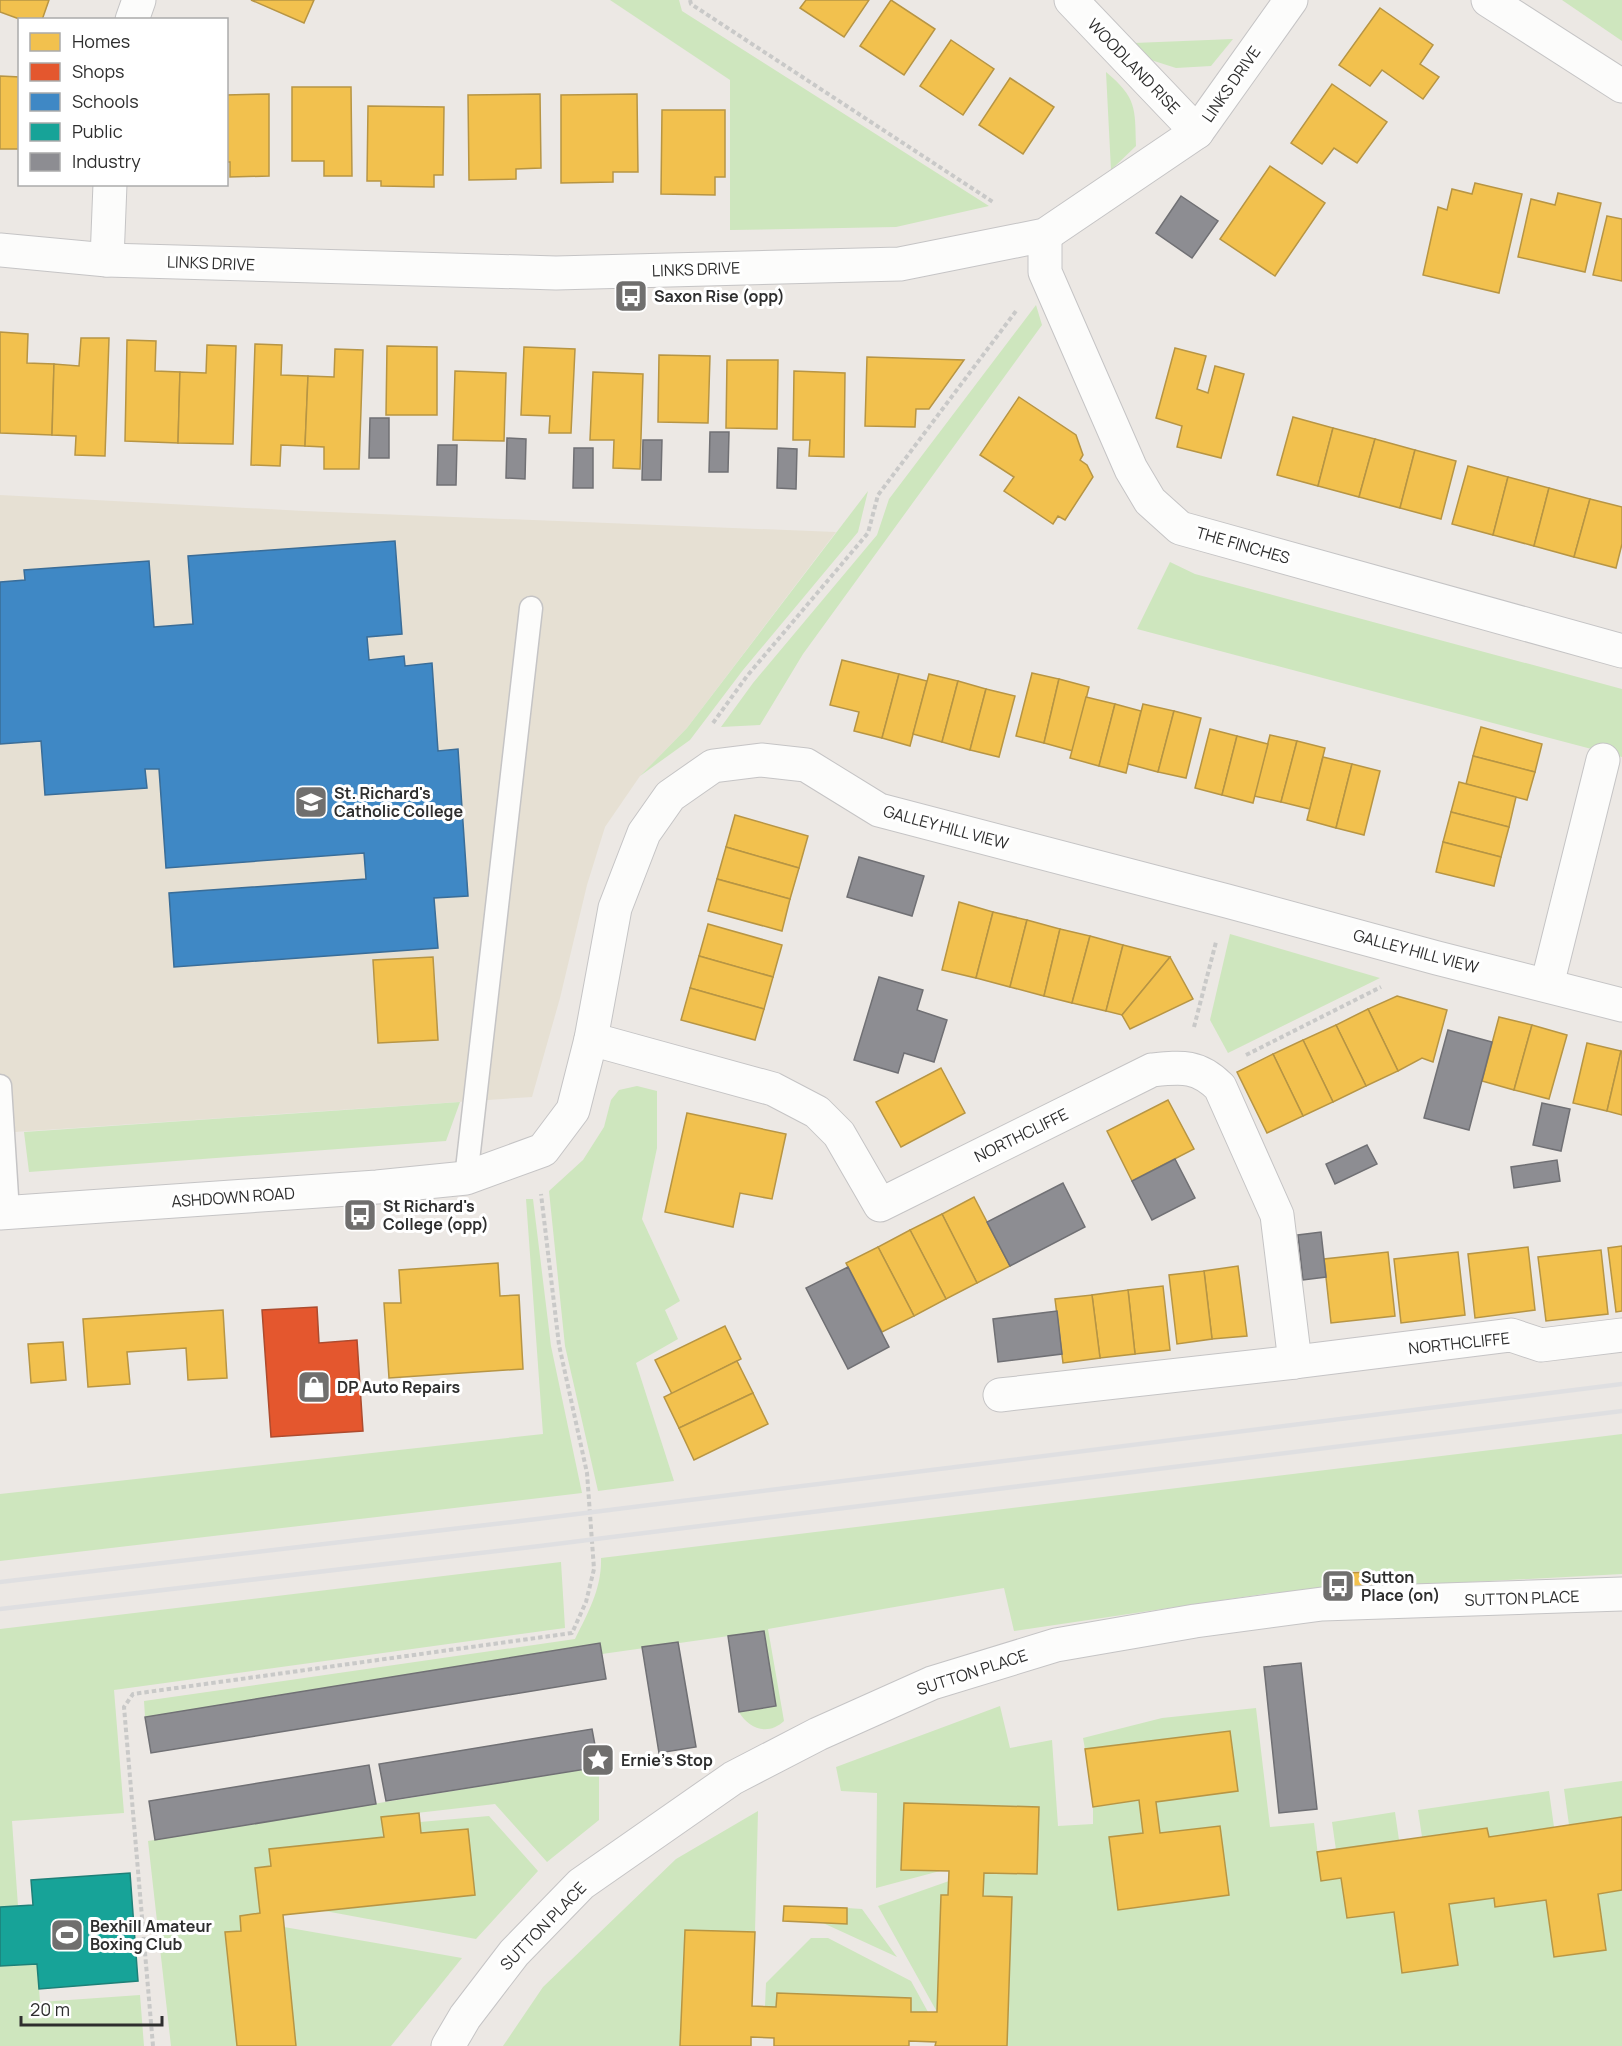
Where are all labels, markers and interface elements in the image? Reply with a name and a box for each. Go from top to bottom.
street label: WOODLAND RISE [1083,14,1185,118]
legend [18,18,228,186]
text: Homes [72,29,130,53]
street label: LINKS DRIVE [1197,42,1265,126]
text: Shops [72,59,124,83]
text: Schools [72,89,139,113]
text: Public [72,119,123,143]
text: Industry [72,149,141,173]
street label: LINKS DRIVE [167,250,255,276]
street label: LINKS DRIVE [652,256,740,282]
bus stop icon: Saxon Rise (opp) [613,278,649,314]
place label: Saxon Rise (opp) [654,285,785,307]
street label: THE FINCHES [1194,521,1293,569]
place label: St. Richard's Catholic College [334,782,463,822]
school or university icon: St. Richard's Catholic College [293,784,329,820]
street label: GALLEY HILL VIEW [881,800,1011,854]
street label: GALLEY HILL VIEW [1351,924,1481,978]
street label: NORTHCLIFFE [970,1103,1072,1167]
street label: ASHDOWN ROAD [170,1182,296,1212]
place label: St Richard's College (opp) [383,1195,489,1235]
bus stop icon: St Richard's College (opp) [342,1197,378,1233]
street label: NORTHCLIFFE [1407,1327,1511,1359]
shop icon: DP Auto Repairs [296,1369,332,1405]
place label: DP Auto Repairs [337,1376,461,1398]
place label: Sutton Place (on) [1361,1566,1440,1606]
bus stop icon: Sutton Place (on) [1320,1568,1356,1604]
street label: SUTTON PLACE [1464,1585,1580,1611]
street label: SUTTON PLACE [914,1644,1030,1700]
place icon: Ernie's Stop [580,1742,616,1778]
place label: Ernie's Stop [621,1749,713,1771]
street label: SUTTON PLACE [495,1877,591,1975]
place label: Bexhill Amateur Boxing Club [90,1915,212,1955]
sports icon: Bexhill Amateur Boxing Club [49,1917,85,1953]
scale bar [21,1989,162,2027]
text: 20 m [30,1997,70,2021]

